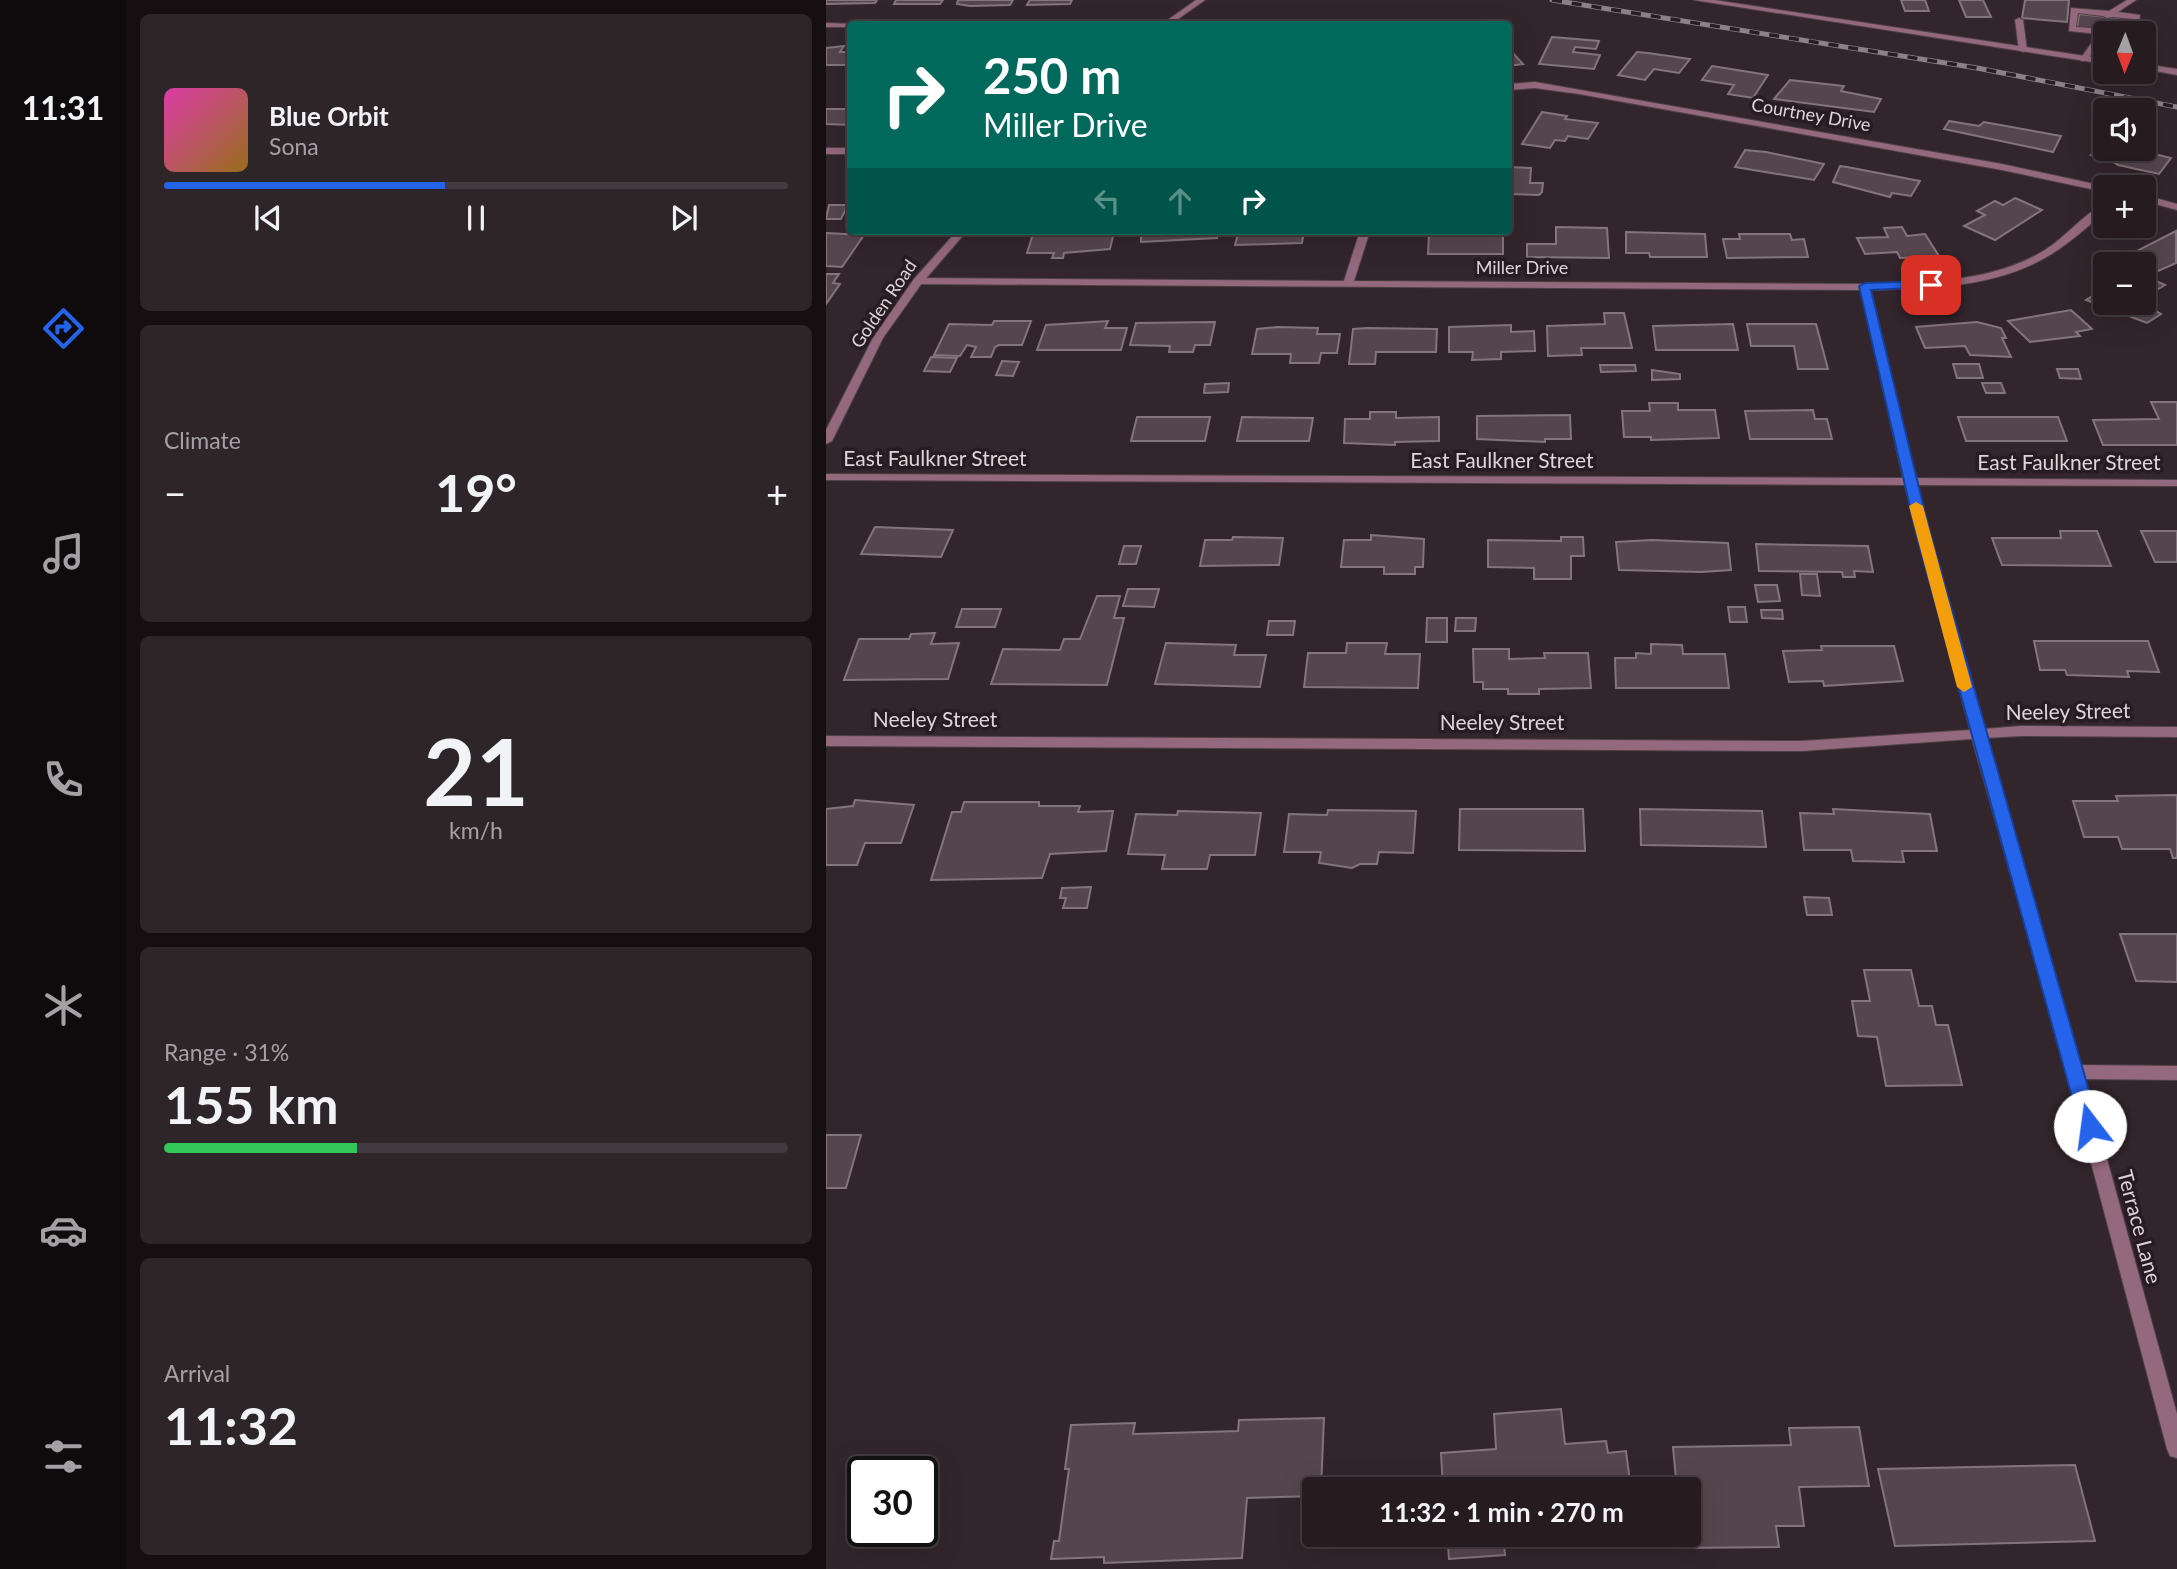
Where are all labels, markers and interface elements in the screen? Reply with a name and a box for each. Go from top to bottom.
north arrow [2093,21,2156,84]
map controls [2093,21,2156,315]
text: 250 m [983,46,1121,104]
icon: right [868,49,959,140]
text: 11:31 [22,88,104,127]
street label: Courtney Drive [1750,93,1873,135]
button: sound [2093,98,2156,161]
text: Blue Orbit [269,100,389,132]
text: Miller Drive [983,105,1148,144]
text: Sona [269,132,319,160]
button: + [2093,175,2156,238]
icon: left [1088,182,1126,220]
icon: ahead [1161,182,1199,220]
icon: right [1234,182,1272,220]
icon: previous [249,199,287,237]
icon: pause [457,199,495,237]
icon: next [665,199,703,237]
button: − [2093,252,2156,315]
street label: Golden Road [846,255,921,352]
pin [1901,255,1961,315]
street label: Miller Drive [1476,256,1568,278]
icon: arrive [1912,266,1950,304]
icon: directions [39,304,88,353]
text: Climate [164,426,241,454]
street label: East Faulkner Street [843,445,1027,470]
street label: East Faulkner Street [1410,447,1594,472]
street label: East Faulkner Street [1977,449,2161,474]
text: 19° [435,461,517,523]
text: − [164,470,186,516]
text: + [766,470,788,516]
icon: music [39,529,88,578]
street label: Neeley Street [2005,697,2131,724]
street label: Neeley Street [873,706,998,731]
street label: Neeley Street [1440,709,1565,734]
text: 21 [423,716,529,825]
icon: phone [39,755,88,804]
text: km/h [449,816,503,844]
icon: climate [39,981,88,1030]
text: Range · 31% [164,1038,289,1066]
text: 155 km [164,1073,338,1135]
position arrow [2053,1089,2127,1163]
street label: Terrace Lane [2113,1167,2168,1286]
icon: car [39,1206,88,1255]
text: Arrival [164,1359,230,1387]
text: 11:32 [164,1394,298,1456]
icon: filters [39,1432,88,1481]
speed limit sign: 30 [847,1456,938,1547]
text: 11:32 · 1 min · 270 m [1379,1496,1624,1528]

